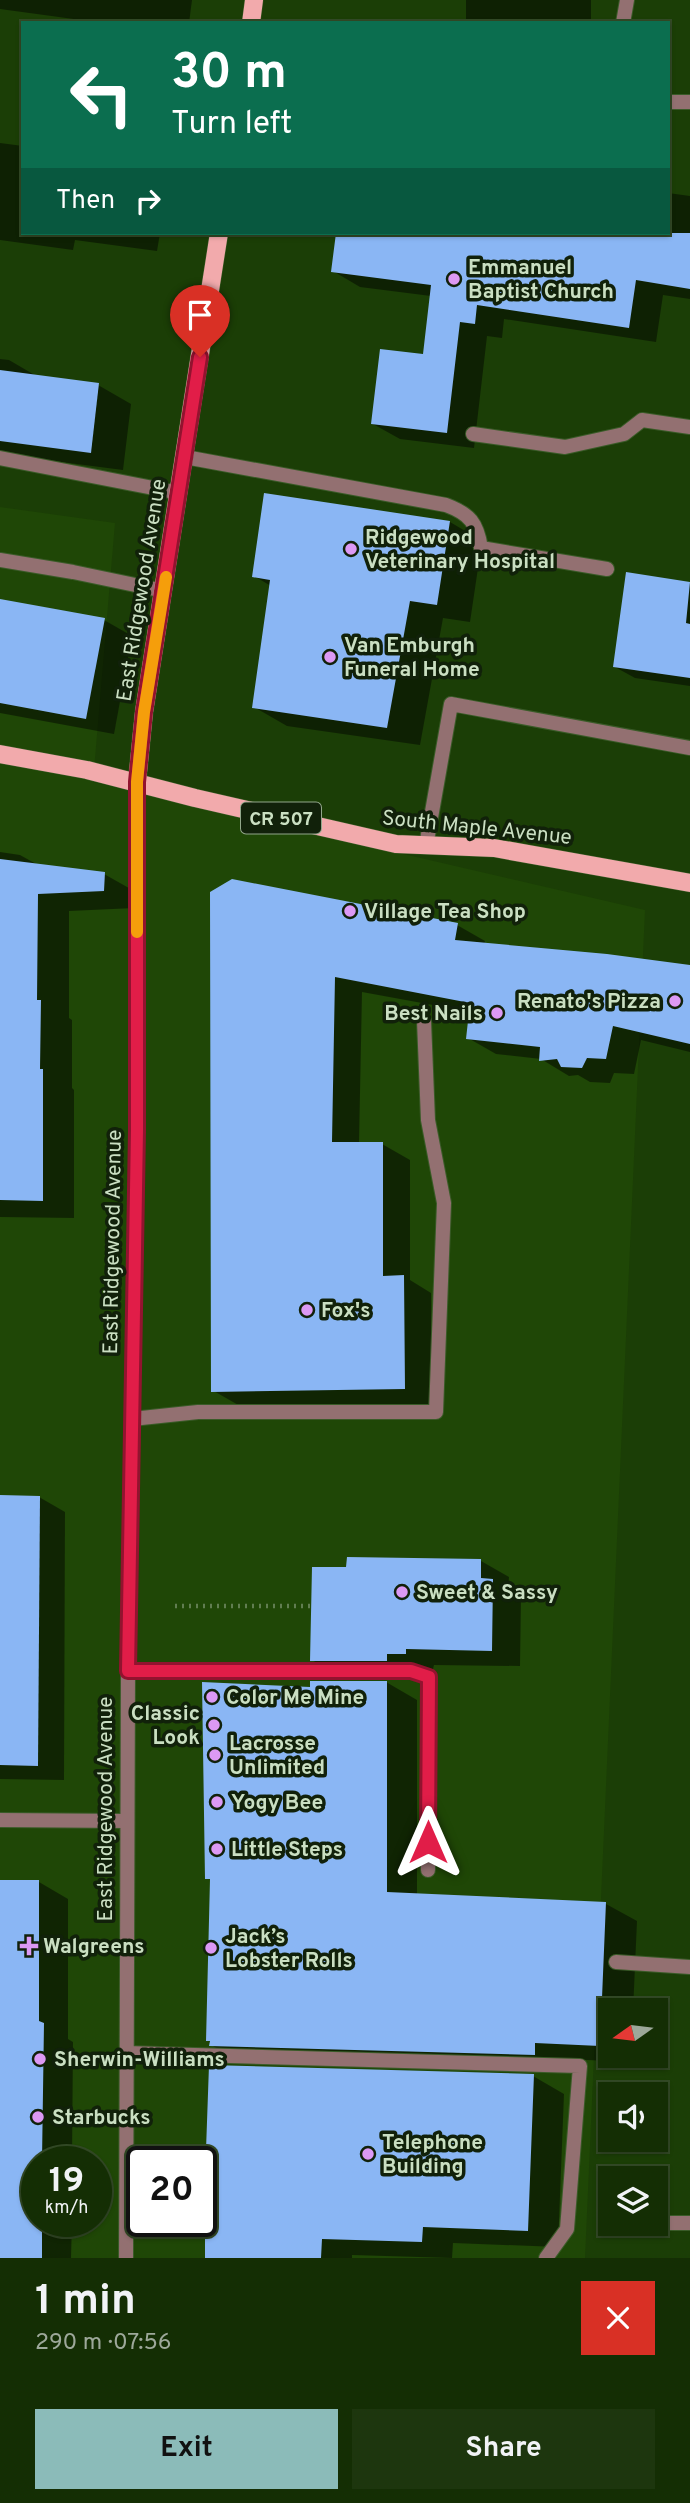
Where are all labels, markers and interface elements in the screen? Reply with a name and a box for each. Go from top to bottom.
text: 30 m [171,44,287,106]
icon: left [56,49,147,140]
text: Turn left [171,105,292,145]
icon: right [129,182,167,220]
text: Then [56,185,115,218]
place label: Emmanuel Baptist Church [468,255,614,306]
marker: Emmanuel Baptist Church [446,271,462,287]
pin [170,285,230,357]
icon: arrive [181,296,219,334]
street label: East Ridgewood Avenue [112,477,173,703]
place label: Ridgewood Veterinary Hospital [365,525,555,576]
marker: Ridgewood Veterinary Hospital [343,541,359,557]
place label: Van Emburgh Funeral Home [344,633,480,684]
marker: Van Emburgh Funeral Home [322,649,338,665]
road number: CR 507 [241,803,321,834]
street label: South Maple Avenue [381,805,573,852]
place label: Village Tea Shop [364,899,526,926]
marker: Village Tea Shop [342,903,358,919]
place label: Renato's Pizza [517,989,661,1016]
marker: Renato's Pizza [667,993,683,1009]
place label: Best Nails [384,1001,483,1028]
marker: Best Nails [489,1005,505,1021]
street label: East Ridgewood Avenue [98,1129,129,1355]
place label: Fox's [321,1298,371,1325]
marker: Fox's [299,1302,315,1318]
place label: Sweet & Sassy [416,1580,558,1607]
marker: Sweet & Sassy [394,1584,410,1600]
place label: Color Me Mine [226,1685,364,1712]
marker: Color Me Mine [204,1689,220,1705]
street label: East Ridgewood Avenue [93,1697,120,1921]
place label: Classic Look [131,1701,200,1752]
marker: Classic Look [206,1717,222,1733]
place label: Lacrosse Unlimited [229,1731,325,1782]
marker: Lacrosse Unlimited [207,1747,223,1763]
place label: Yogy Bee [231,1790,323,1817]
marker: Yogy Bee [209,1794,225,1810]
position arrow [391,1805,465,1879]
place label: Little Steps [231,1837,343,1864]
marker: Little Steps [209,1841,225,1857]
place label: Jack’s Lobster Rolls [225,1924,353,1975]
place label: Walgreens [43,1934,145,1961]
marker: Walgreens [21,1938,37,1954]
marker: Jack’s Lobster Rolls [203,1940,219,1956]
north arrow [598,1998,668,2068]
map controls [598,1998,668,2236]
place label: Sherwin-Williams [54,2047,225,2074]
marker: Sherwin-Williams [32,2051,48,2067]
button: sound [598,2082,668,2152]
place label: Starbucks [52,2105,151,2132]
marker: Starbucks [30,2109,46,2125]
place label: Telephone Building [382,2130,483,2181]
speed limit sign: 20 [126,2146,217,2237]
marker: Telephone Building [360,2146,376,2162]
text: 19 [49,2160,84,2204]
button: layers [598,2166,668,2236]
text: km/h [45,2197,88,2220]
text: 1 min [35,2276,136,2329]
button: close [581,2281,655,2355]
text: 290 m · 07:56 [35,2329,171,2358]
button: Exit [35,2409,338,2489]
button: Share [352,2409,655,2489]

